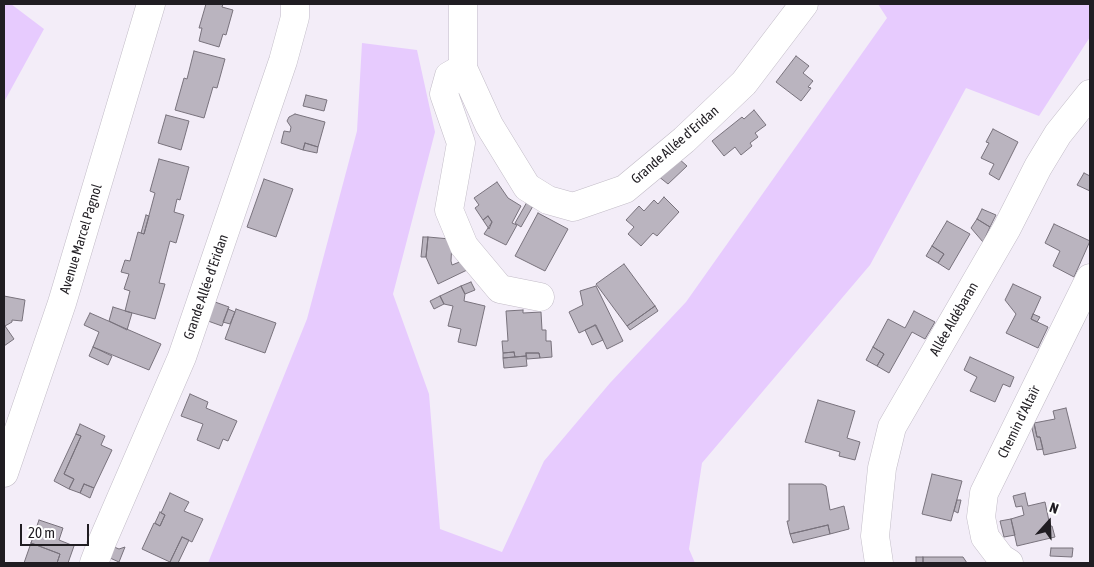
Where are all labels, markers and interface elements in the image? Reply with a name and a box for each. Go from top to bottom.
street label: Grande Allée d'Eridan [628,102,722,188]
street label: Avenue Marcel Pagnol [56,182,106,296]
street label: Grande Allée d'Eridan [180,232,232,342]
street label: Allée Aldébaran [926,279,982,359]
street label: Chemin d'Altaïr [994,383,1044,461]
north arrow [1024,497,1074,547]
text: N [1048,499,1061,517]
scale bar [22,514,91,546]
text: 20 m [28,524,55,541]

